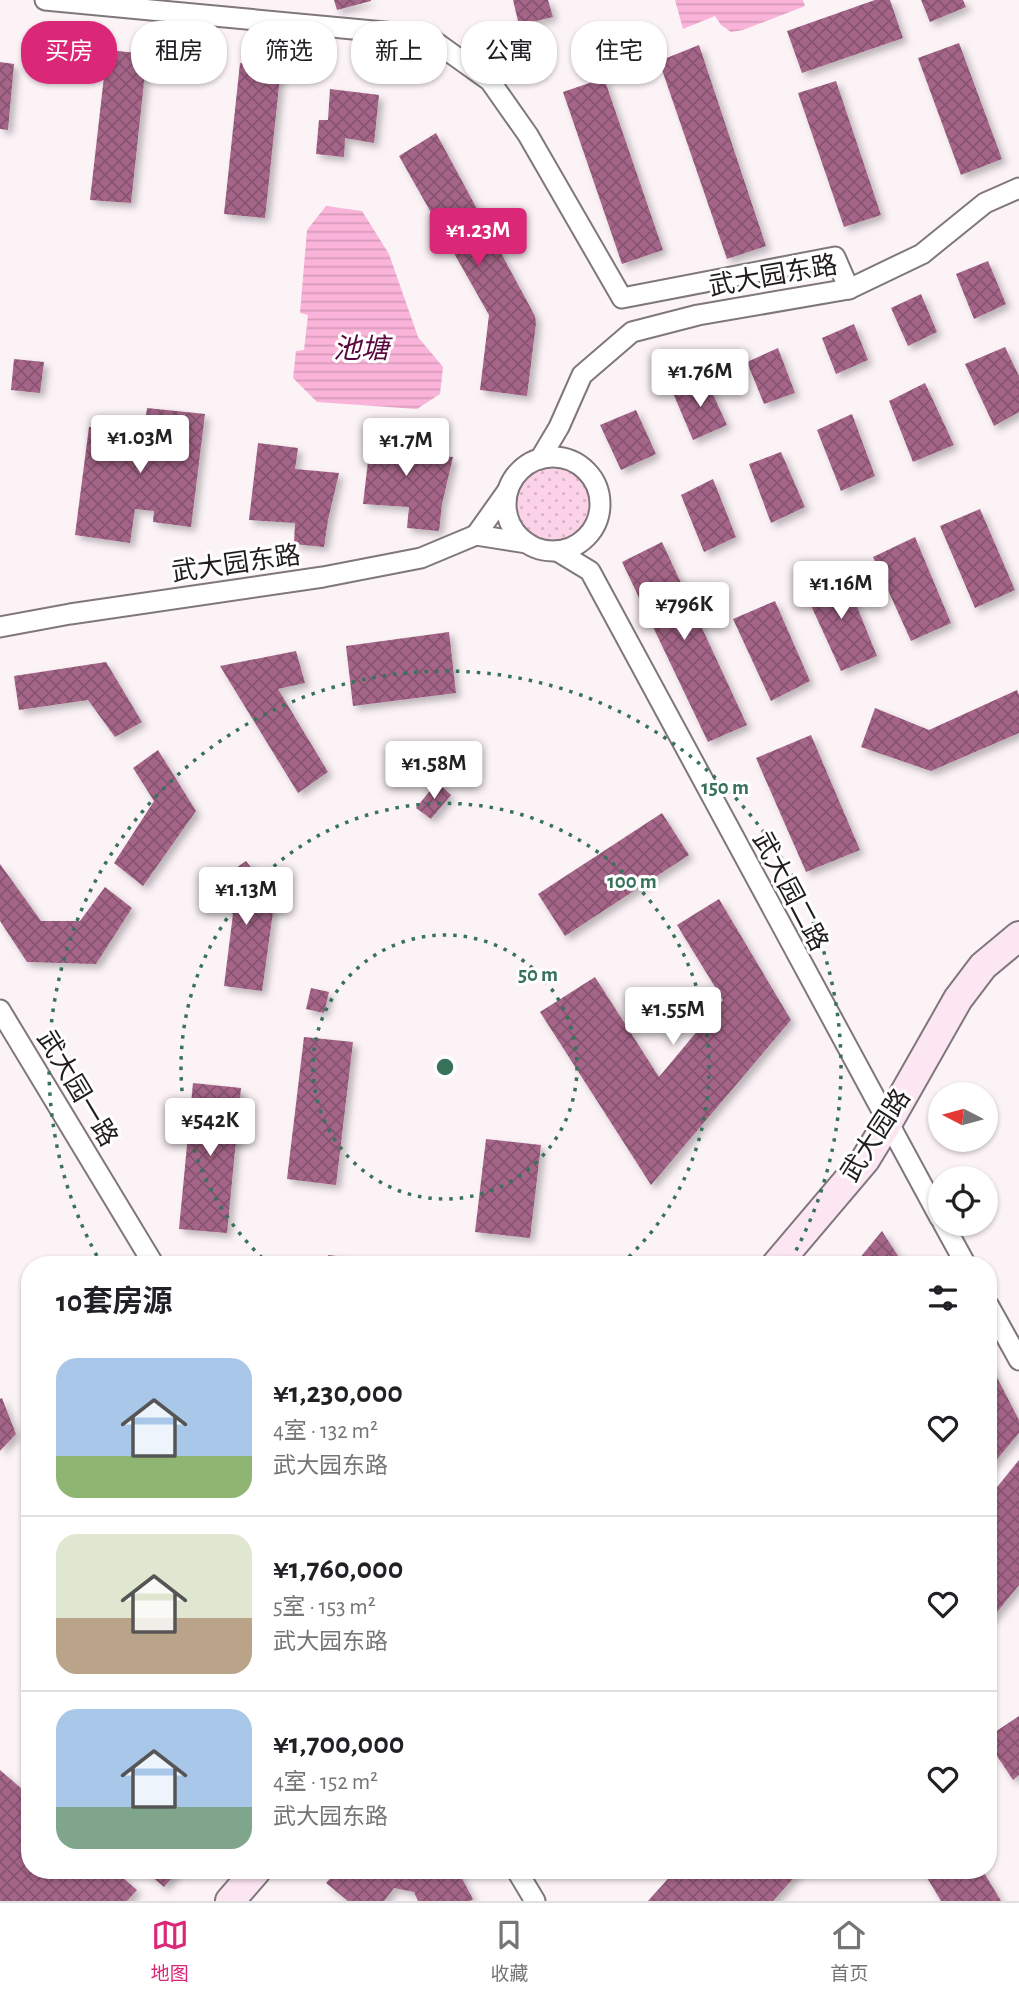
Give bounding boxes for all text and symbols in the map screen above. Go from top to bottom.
chip: 买房 [21,21,117,84]
chip: 租房 [131,21,227,84]
chip: 筛选 [241,21,337,84]
chip: 新上 [351,21,447,84]
chip: 公寓 [461,21,557,84]
chip: 住宅 [571,21,667,84]
pin: ¥1.23M [421,208,535,268]
text: ¥1.23M [446,219,510,242]
street label: 武大园东路 [707,251,839,300]
water label: 池塘 [333,334,393,364]
pin: ¥1.76M [643,350,757,409]
text: ¥1.76M [667,360,733,383]
pin: ¥1.03M [83,416,197,475]
pin: ¥1.7M [357,419,455,478]
text: ¥1.03M [107,426,173,449]
text: ¥1.7M [379,429,433,452]
street label: 武大园东路 [170,541,302,586]
pin: ¥1.16M [784,562,898,621]
text: ¥1.16M [809,572,873,595]
pin: ¥796K [635,582,733,642]
text: ¥796K [655,593,713,616]
pin: ¥1.58M [377,742,491,801]
text: ¥1.58M [401,752,467,775]
text: 150 m [701,777,749,798]
street label: 武大园二路 [748,827,833,955]
pin: ¥1.13M [189,867,303,927]
text: 100 m [607,871,657,892]
text: ¥1.13M [215,878,277,901]
text: 50 m [518,964,558,985]
pin: ¥1.55M [616,988,730,1047]
text: ¥1.55M [641,998,705,1021]
street label: 武大园一路 [33,1026,123,1151]
centre of rings [433,1055,457,1079]
north arrow [928,1082,998,1152]
map controls [928,1082,998,1236]
street label: 武大园路 [836,1084,915,1186]
pin: ¥542K [161,1098,259,1158]
text: ¥542K [181,1109,239,1132]
button: locate [928,1166,998,1236]
icon: filters [924,1279,962,1317]
text: 10套房源 [56,1287,172,1317]
text: ¥1,230,000 [273,1378,403,1408]
icon: home [112,1386,196,1470]
icon: heart [924,1409,962,1447]
text: 4室 · 132 m² [273,1420,378,1443]
text: 武大园东路 [273,1455,388,1478]
text: ¥1,760,000 [273,1554,403,1584]
icon: home [112,1562,196,1646]
icon: heart [924,1585,962,1623]
text: 5室 · 153 m² [273,1596,376,1619]
text: 武大园东路 [273,1631,388,1654]
text: ¥1,700,000 [273,1729,404,1759]
icon: home [112,1737,196,1821]
icon: heart [924,1760,962,1798]
text: 4室 · 152 m² [273,1771,378,1794]
text: 武大园东路 [273,1806,388,1829]
tab: 地图 [151,1916,189,1986]
tab: 收藏 [490,1916,528,1986]
tab: 首页 [830,1916,868,1986]

